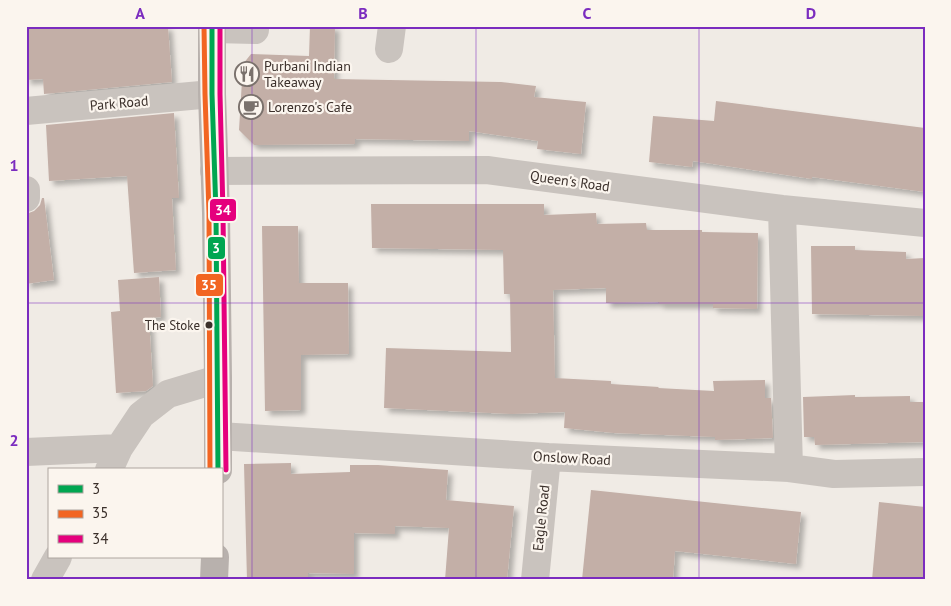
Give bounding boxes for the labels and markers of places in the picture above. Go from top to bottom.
place label: Purbani Indian Takeaway [264,57,351,91]
restaurant icon: Purbani Indian Takeaway [234,61,260,87]
cafe icon: Lorenzo's Cafe [238,94,264,120]
place label: Lorenzo's Cafe [268,98,352,116]
place label: The Stoke [145,317,200,334]
marker: The Stoke [204,320,214,330]

